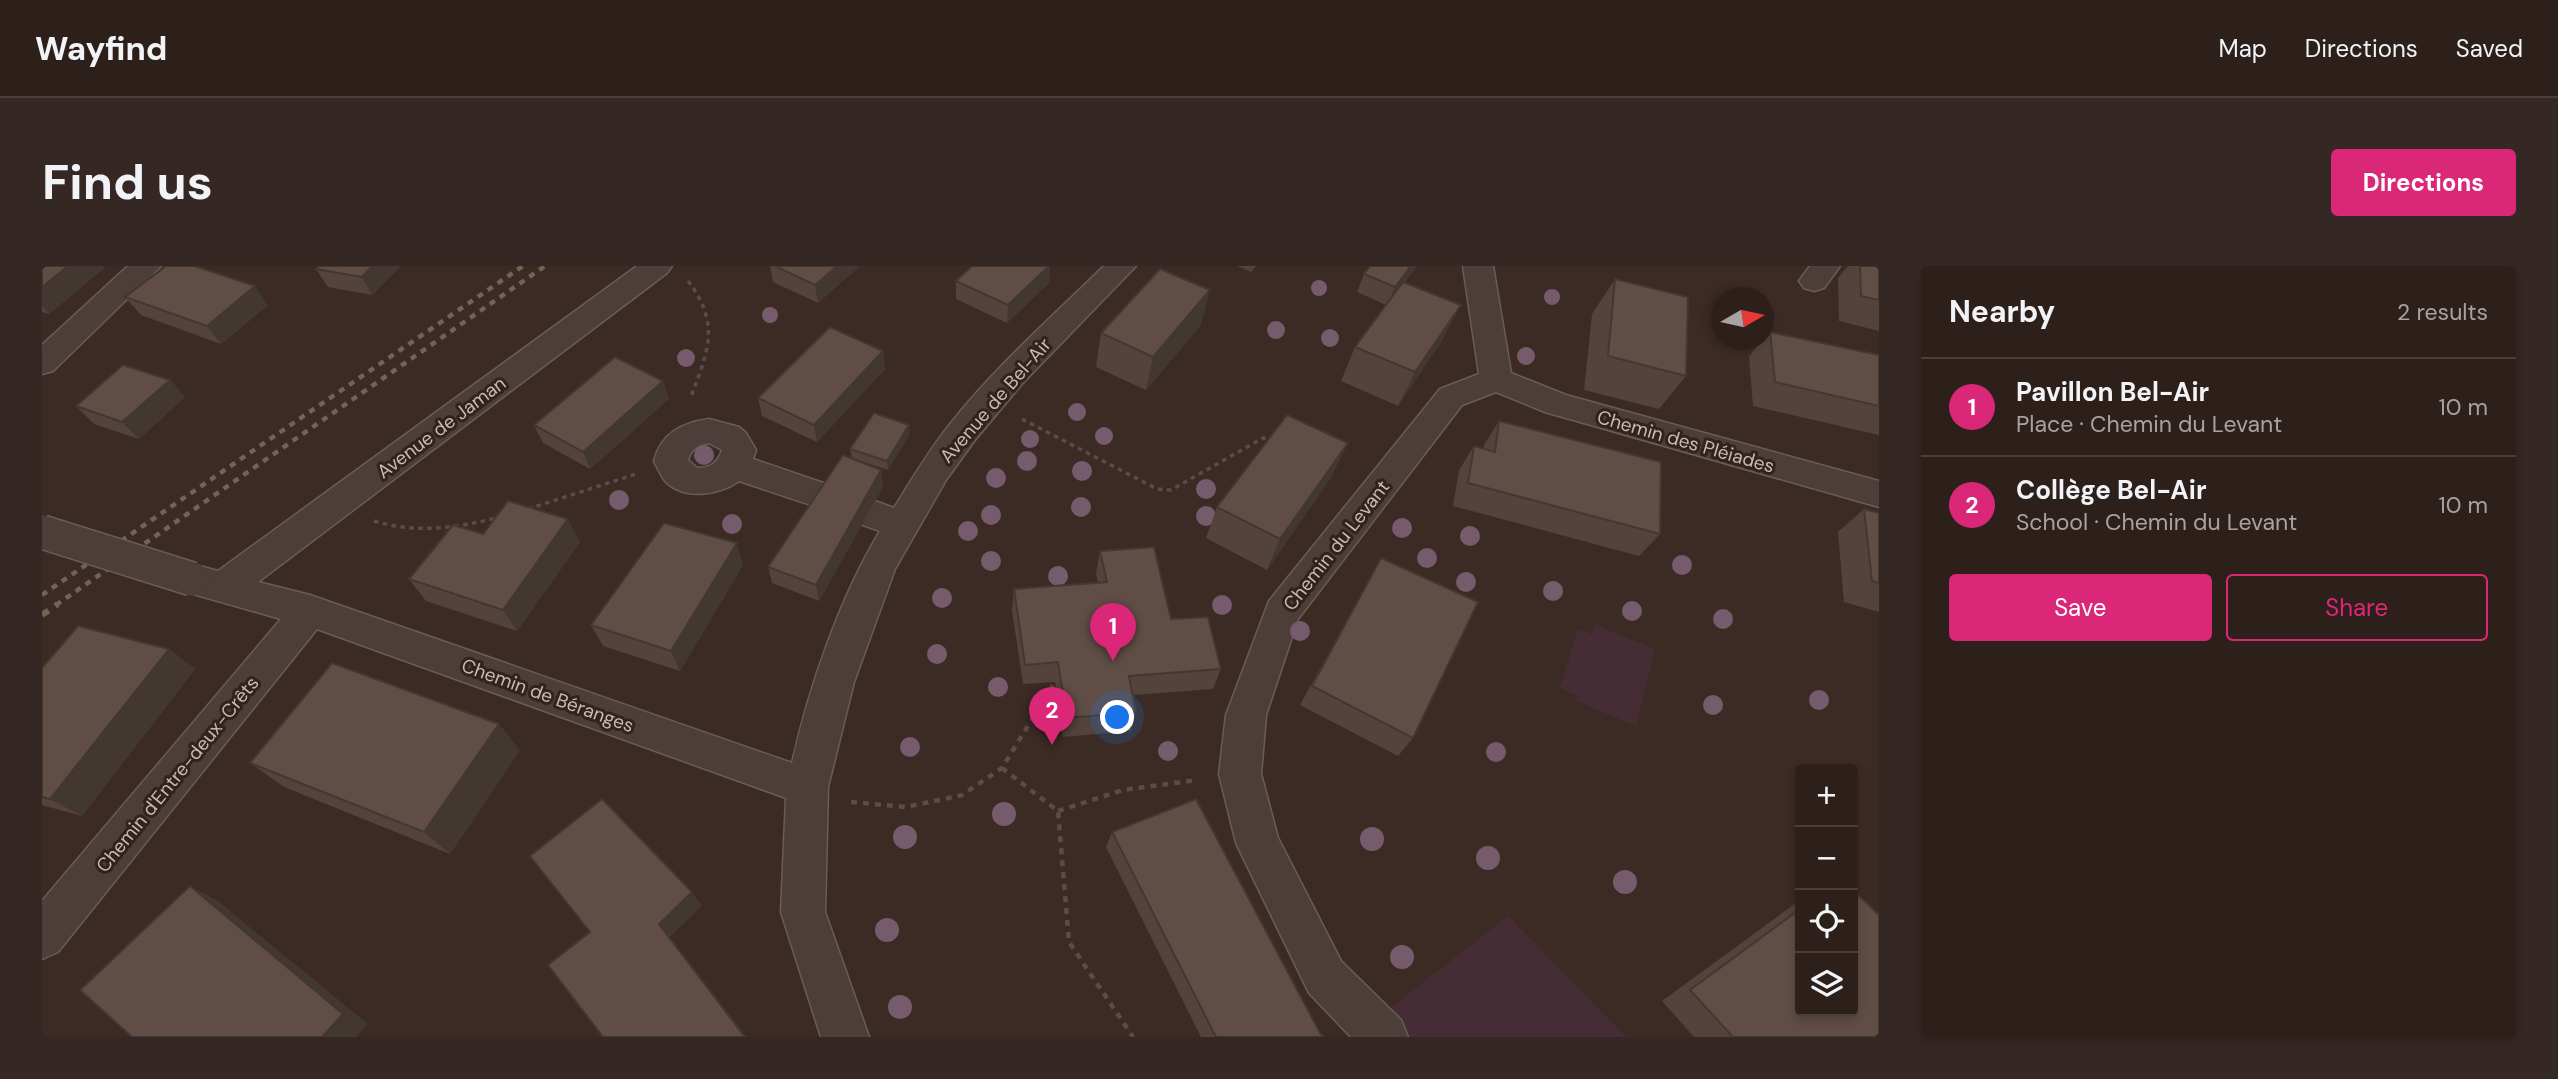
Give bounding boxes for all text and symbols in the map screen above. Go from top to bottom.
text: Wayfind [35,27,167,70]
text: Map [2219,33,2267,64]
text: Directions [2305,33,2418,64]
text: Saved [2456,33,2523,64]
button: Directions [2331,149,2516,216]
text: Find us [42,150,213,214]
north arrow [1711,287,1774,350]
text: Nearby [1949,292,2055,331]
text: 2 results [2397,297,2488,327]
street label: Avenue de Bel-Air [934,333,1057,468]
street label: Avenue de Jaman [372,371,511,484]
text: Pavillon Bel-Air [2016,375,2209,409]
text: 1 [1968,392,1976,422]
text: 10 m [2438,392,2488,422]
street label: Chemin des Pléiades [1594,404,1777,479]
text: Place · Chemin du Levant [2016,409,2282,439]
text: Collège Bel-Air [2016,473,2207,507]
street label: Chemin du Levant [1278,475,1395,616]
text: 2 [1965,490,1979,520]
text: 10 m [2438,490,2488,520]
text: School · Chemin du Levant [2016,507,2297,537]
button: Save [1949,574,2212,641]
button: Share [2226,574,2488,641]
pin: 1 [1090,603,1136,661]
street label: Chemin de Béranges [458,653,637,738]
street label: Chemin d'Entre-deux-Crêts [90,671,264,878]
pin: 2 [1029,687,1075,745]
your location [1100,700,1134,734]
map controls [1795,764,1858,1016]
button: + [1795,764,1858,827]
button: − [1795,827,1858,890]
button: locate [1795,890,1858,953]
button: layers [1795,953,1858,1016]

